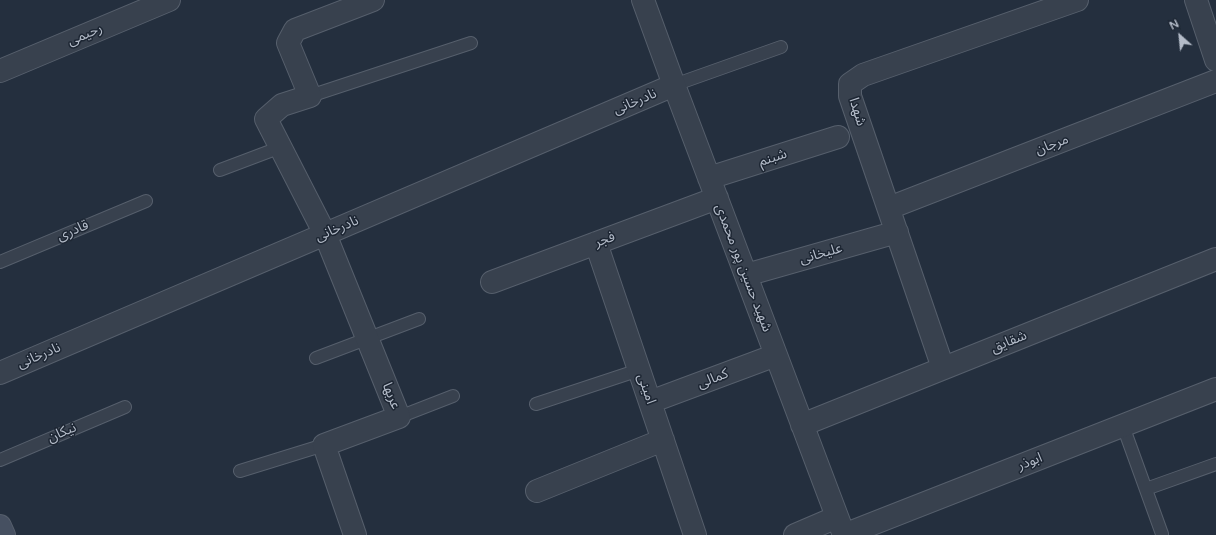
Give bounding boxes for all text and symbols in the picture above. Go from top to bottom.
north arrow [1160,16,1200,56]
text: N [1167,17,1181,33]
street label: رحیمی [65,20,105,50]
street label: نادرخانی [611,85,659,119]
street label: شهدا [845,96,869,128]
street label: مرجان [1033,131,1071,159]
street label: شبنم [757,146,789,170]
street label: شهید حسین پور محمدی [711,202,775,334]
street label: نادرخانی [313,212,361,246]
street label: قادری [55,217,91,245]
street label: فجر [592,229,618,251]
street label: علیخانی [798,240,844,268]
street label: شقایق [988,327,1030,357]
street label: نادرخانی [15,339,63,373]
street label: کمالی [695,365,731,393]
street label: امینی [633,372,659,406]
street label: عربها [378,380,404,412]
street label: نیکان [45,419,79,447]
street label: ابوذر [1015,450,1045,474]

